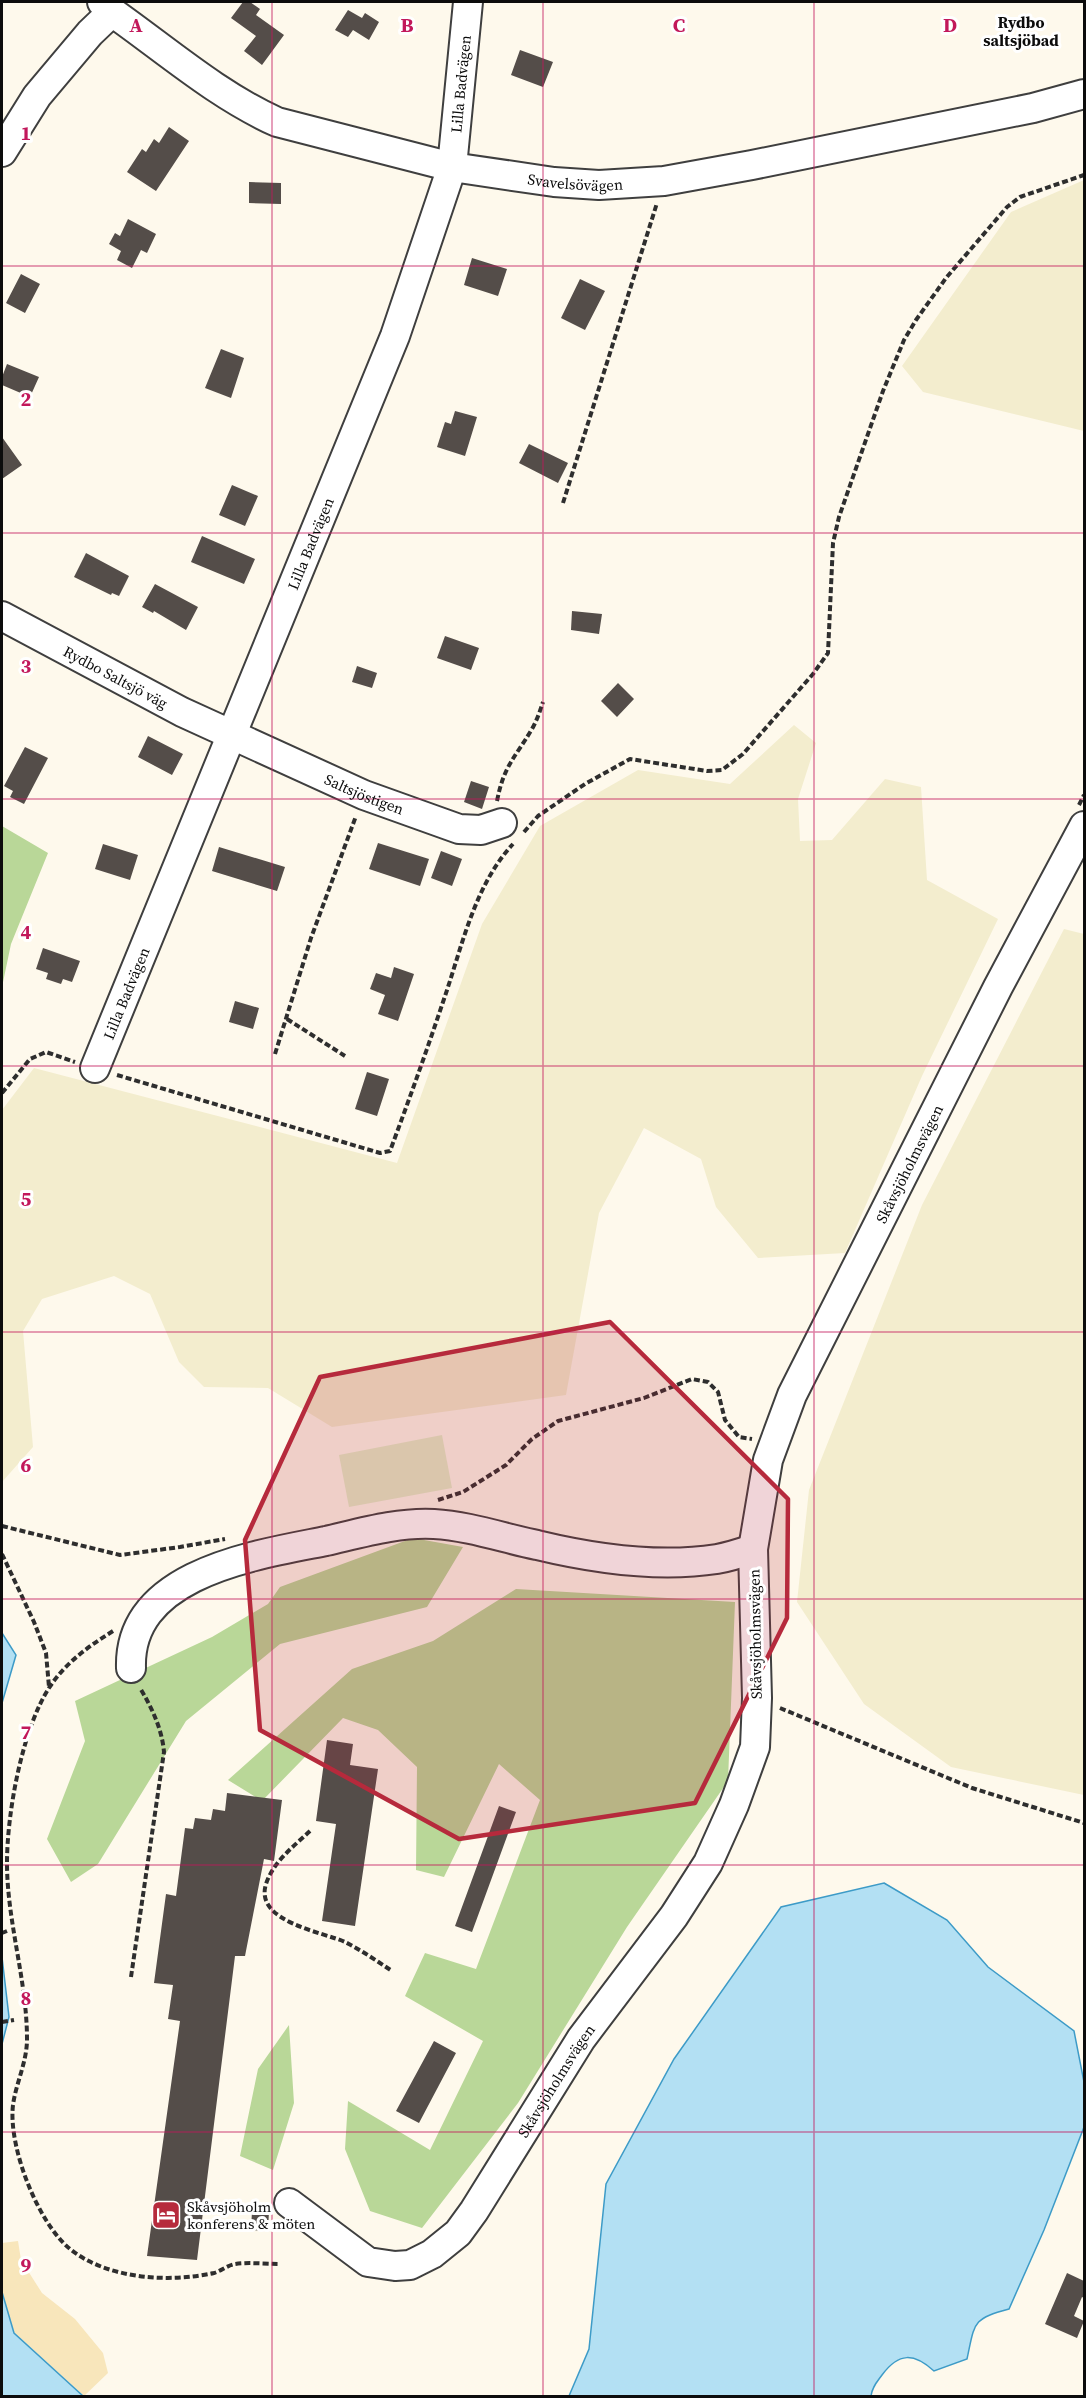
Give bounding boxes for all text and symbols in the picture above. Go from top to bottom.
text: A [129,11,143,39]
text: B [400,11,414,39]
text: C [673,11,685,39]
text: D [943,11,957,39]
district label: Rydbo saltsjöbad [983,11,1059,51]
street label: Lilla Badvägen [445,34,475,134]
text: 1 [21,119,31,147]
street label: Svavelsövägen [526,168,624,196]
text: 2 [21,385,32,413]
street label: Lilla Badvägen [282,494,338,593]
street label: Rydbo Saltsjö väg [60,640,172,713]
text: 3 [21,652,32,680]
street label: Saltsjöstigen [321,768,407,819]
text: 4 [21,918,32,946]
street label: Lilla Badvägen [97,944,154,1042]
street label: Skåvsjöholmsvägen [870,1101,948,1226]
text: 5 [21,1185,32,1213]
text: 6 [21,1451,32,1479]
street label: Skåvsjöholmsvägen [743,1569,767,1699]
text: 7 [21,1718,32,1746]
text: 8 [21,1984,31,2012]
street label: Skåvsjöholmsvägen [512,2020,599,2141]
place label: Skåvsjöholm konferens & möten [187,2196,315,2234]
hotel icon: Skåvsjöholm konferens & möten [150,2199,182,2231]
text: 9 [21,2251,32,2279]

